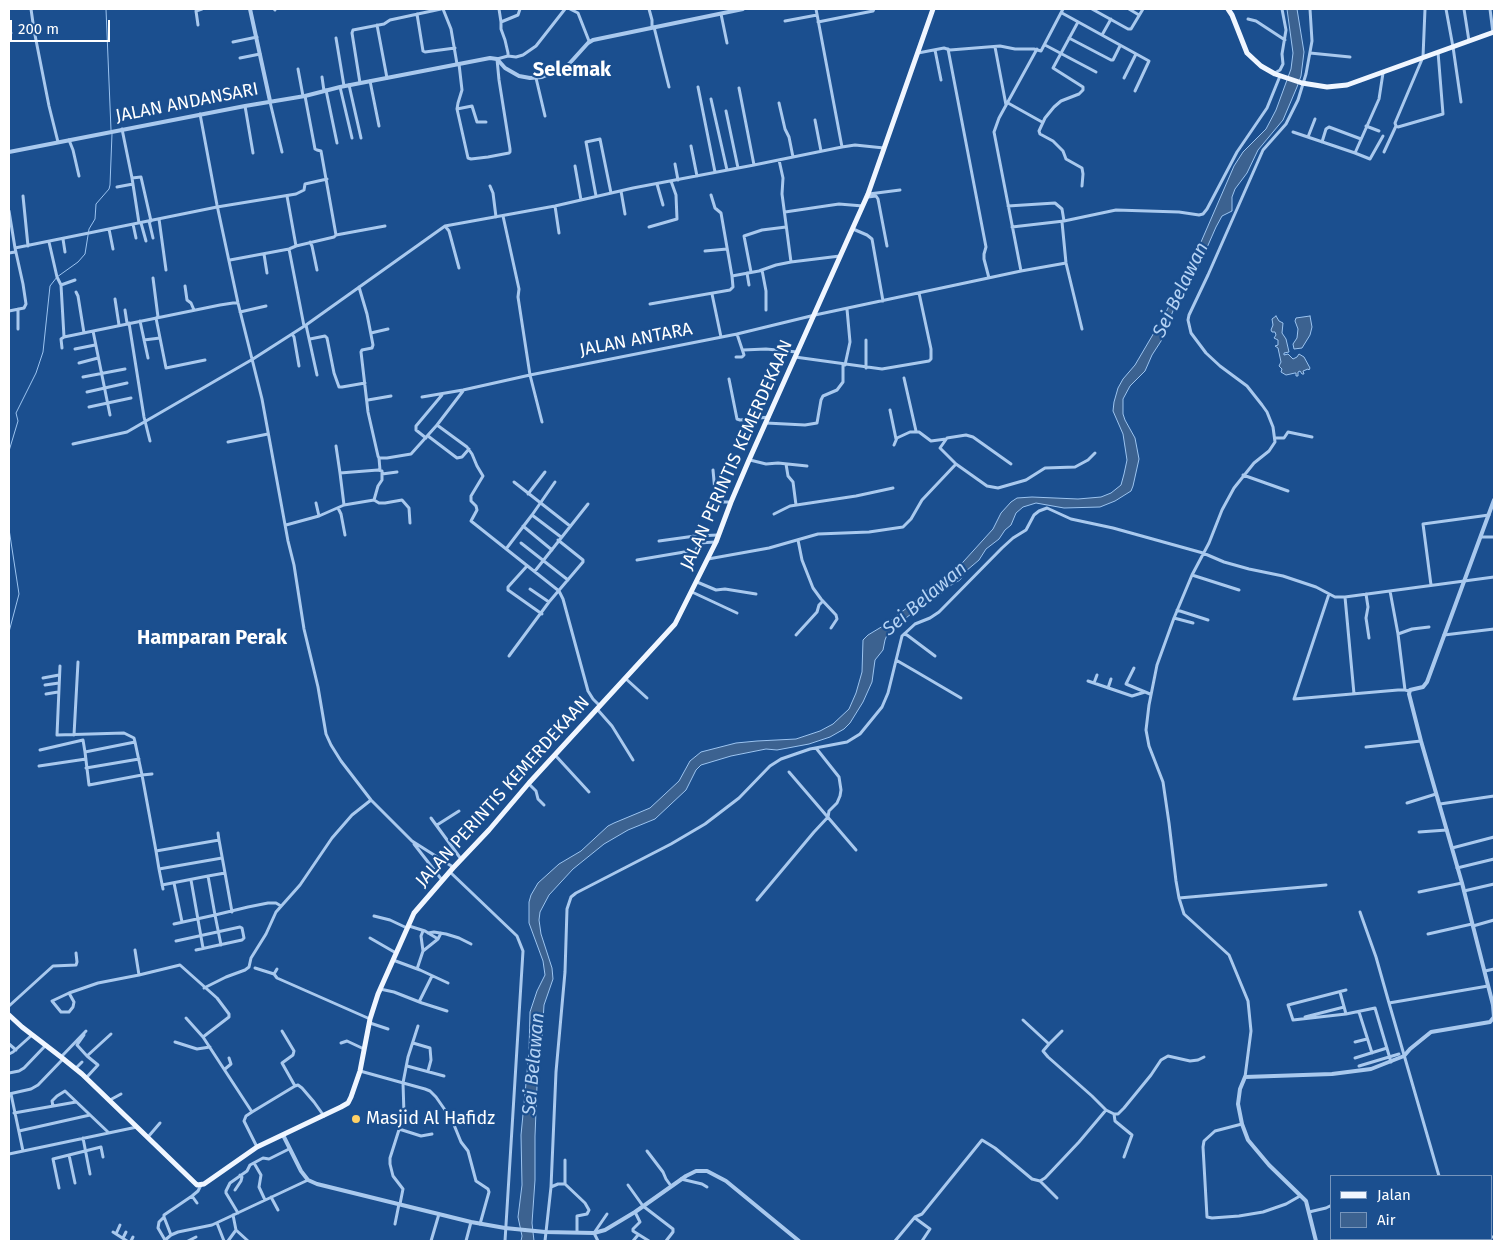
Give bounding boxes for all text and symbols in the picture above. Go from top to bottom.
scale bar [12,10,112,42]
text: 200 m [18,20,59,38]
district label: Selemak [533,58,611,82]
street label: JALAN ANDANSARI [114,79,260,127]
water label: Sei Belawan [1148,239,1214,341]
street label: JALAN ANTARA [578,318,694,362]
street label: JALAN PERINTIS KEMERDEKAAN [676,337,798,573]
water label: Sei Belawan [878,557,972,641]
district label: Hamparan Perak [137,626,287,650]
street label: JALAN PERINTIS KEMERDEKAAN [412,692,594,892]
water label: Sei Belawan [518,1012,550,1116]
place label: Masjid Al Hafidz [366,1108,495,1130]
marker: Masjid Al Hafidz [350,1113,362,1125]
legend [1330,1175,1493,1240]
text: Jalan [1377,1186,1411,1204]
text: Air [1377,1211,1396,1229]

